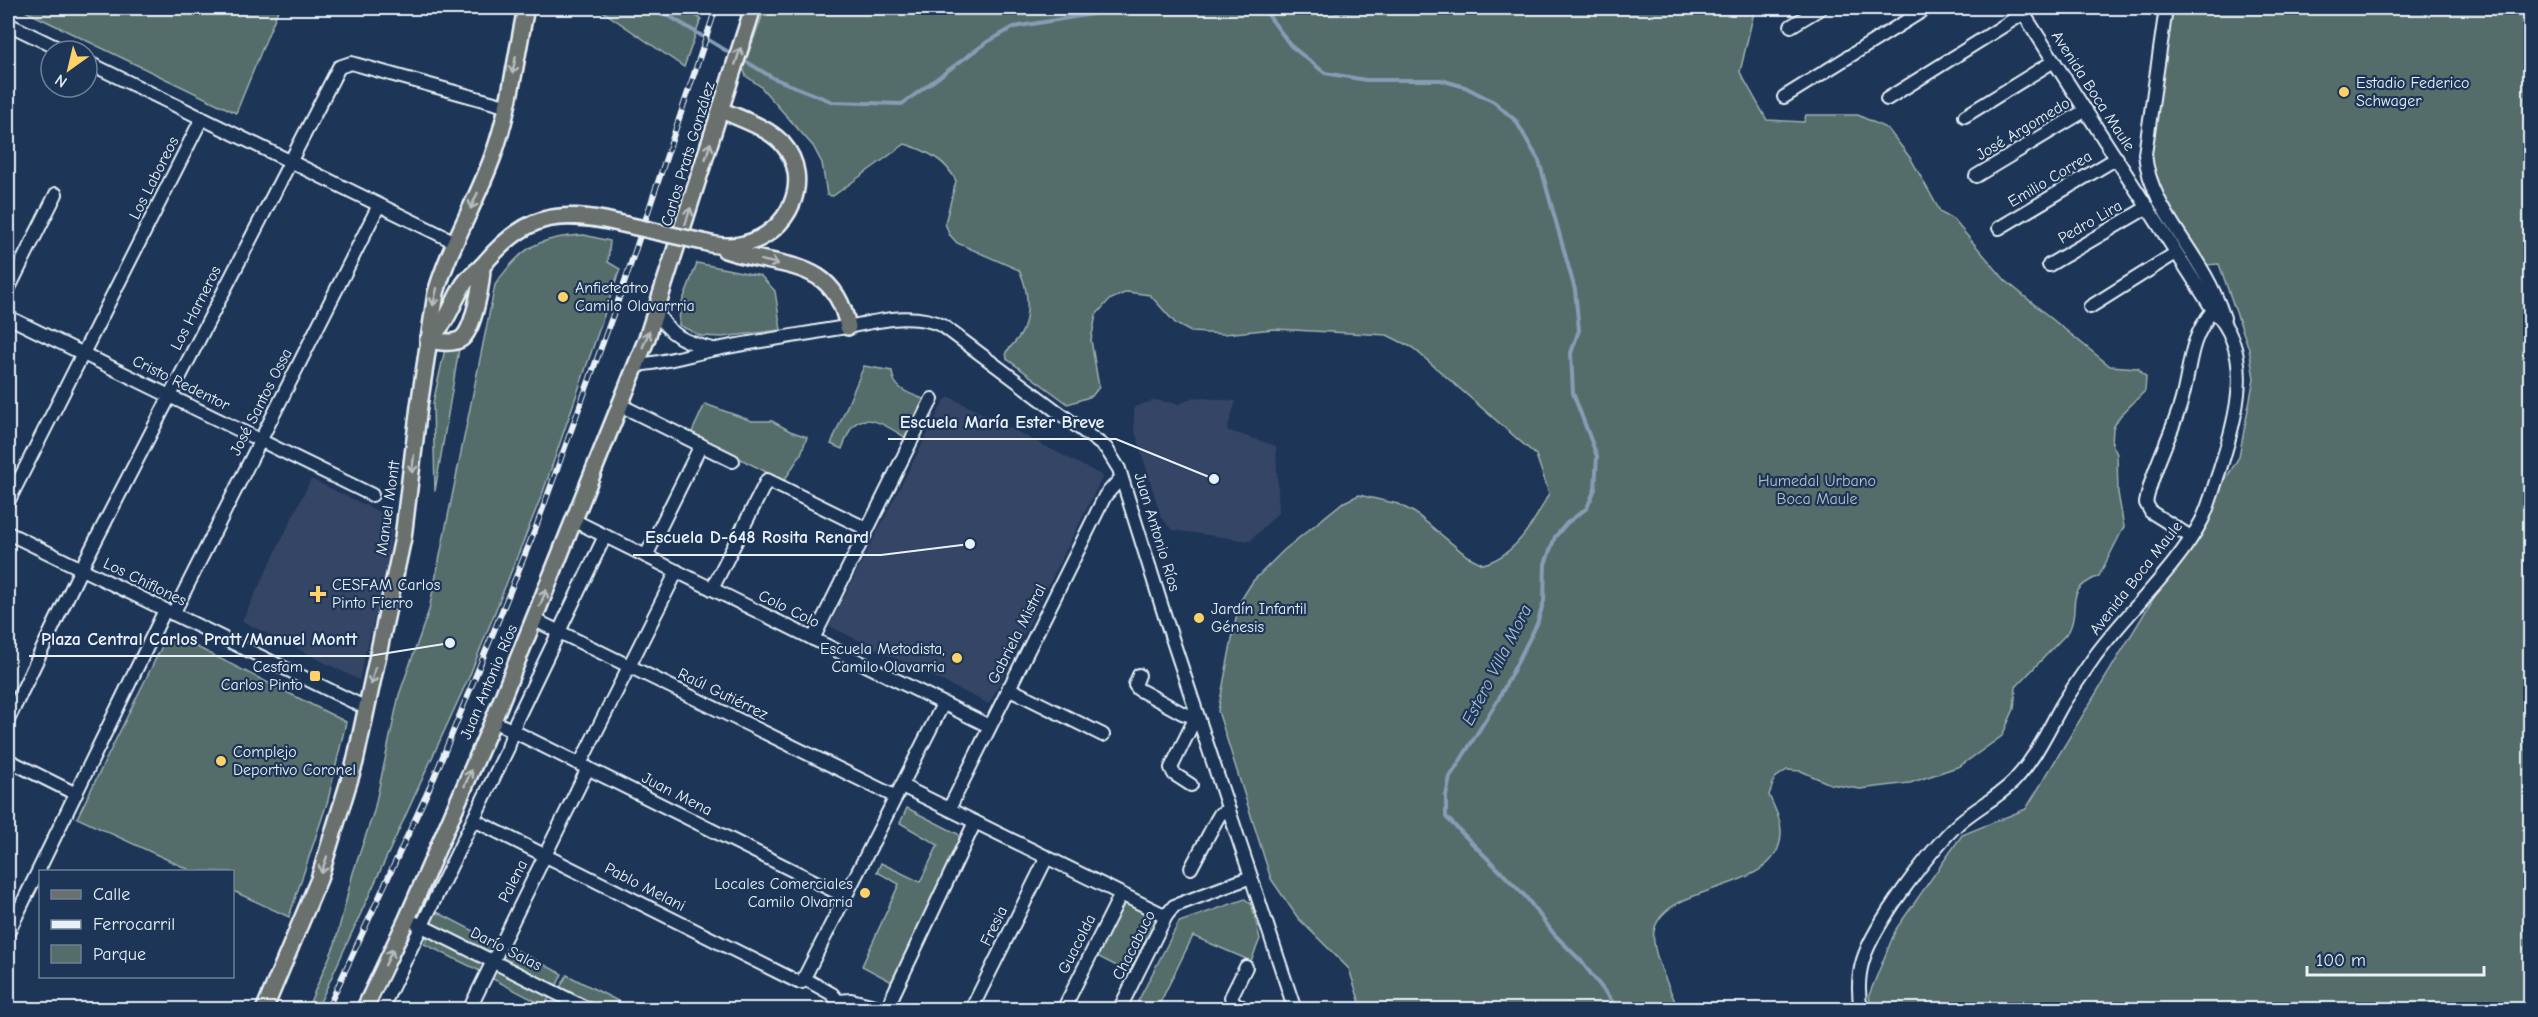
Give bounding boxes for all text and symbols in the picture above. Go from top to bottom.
street label: Avenida Boca Maule [2048,28,2138,154]
north arrow [39,39,99,99]
one-way arrow [733,47,744,66]
one-way arrow [508,55,519,74]
text: N [52,70,71,91]
place label: Estadio Federico Schwager [2356,74,2470,110]
street label: Carlos Prats González [657,80,719,228]
marker: Estadio Federico Schwager [2337,85,2351,99]
street label: José Argomedo [1973,94,2073,164]
street label: Los Laboreos [126,133,183,222]
one-way arrow [703,142,714,161]
street label: Emilio Correa [2005,147,2095,211]
one-way arrow [468,191,480,209]
street label: Pedro Lira [2055,197,2125,247]
one-way arrow [683,207,694,226]
one-way arrow [760,257,779,268]
street label: Los Harneros [167,263,225,353]
place label: Anfieteatro Camilo Olavarrria [575,279,695,315]
one-way arrow [429,286,440,306]
marker: Anfieteatro Camilo Olavarrria [556,290,570,304]
one-way arrow [642,330,653,349]
street label: José Santos Ossa [226,345,296,459]
street label: Cristo Redentor [129,352,233,415]
callout: Escuela María Ester Breve [888,403,1116,439]
text: Escuela María Ester Breve [900,412,1104,433]
one-way arrow [407,454,418,474]
street label: Manuel Montt [372,459,404,557]
street label: Juan Antonio Ríos [1130,470,1184,594]
park label: Humedal Urbano Boca Maule [1758,472,1876,508]
street label: Avenida Boca Maule [2086,518,2186,638]
callout: Escuela D-648 Rosita Renard [633,519,881,555]
text: Escuela D-648 Rosita Renard [645,527,869,548]
street label: Los Chiflones [101,554,190,610]
place label: CESFAM Carlos Pinto Fierro [332,576,441,612]
street label: Gabriela Mistral [984,581,1050,687]
marker: CESFAM Carlos Pinto Fierro [309,585,327,603]
street label: Colo Colo [755,586,823,632]
one-way arrow [538,590,549,608]
place label: Jardín Infantil Génesis [1211,600,1307,636]
water label: Estero Villa Mora [1458,601,1536,729]
marker: Jardín Infantil Génesis [1192,611,1206,625]
callout: Plaza Central Carlos Pratt/Manuel Montt [29,620,369,656]
street label: Juan Antonio Ríos [457,621,521,742]
text: Plaza Central Carlos Pratt/Manuel Montt [41,629,358,650]
place label: Escuela Metodista, Camilo Olavarria [820,640,945,676]
marker: Escuela Metodista, Camilo Olavarria [950,651,964,665]
place label: Cesfam Carlos Pinto [221,658,303,694]
street label: Raúl Gutiérrez [675,664,771,724]
one-way arrow [367,666,378,685]
marker: Cesfam Carlos Pinto [308,669,322,683]
place label: Complejo Deportivo Coronel [233,743,356,779]
marker: Complejo Deportivo Coronel [214,754,228,768]
street label: Juan Mena [639,769,715,819]
one-way arrow [463,770,474,788]
one-way arrow [317,855,328,874]
street label: Palena [495,857,531,905]
street label: Pablo Melani [602,859,688,915]
legend [39,870,234,978]
place label: Locales Comerciales Camilo Olvarria [714,875,853,911]
text: Calle [93,884,130,905]
marker: Locales Comerciales Camilo Olvarria [858,886,872,900]
street label: Fresia [977,903,1011,949]
street label: Chacabuco [1109,907,1159,983]
street label: Guacolda [1054,911,1100,977]
text: Ferrocarril [93,914,175,935]
street label: Darío Salas [467,923,545,975]
scale bar [2307,939,2484,977]
text: Parque [93,944,146,965]
one-way arrow [384,948,396,966]
text: 100 m [2316,950,2366,971]

